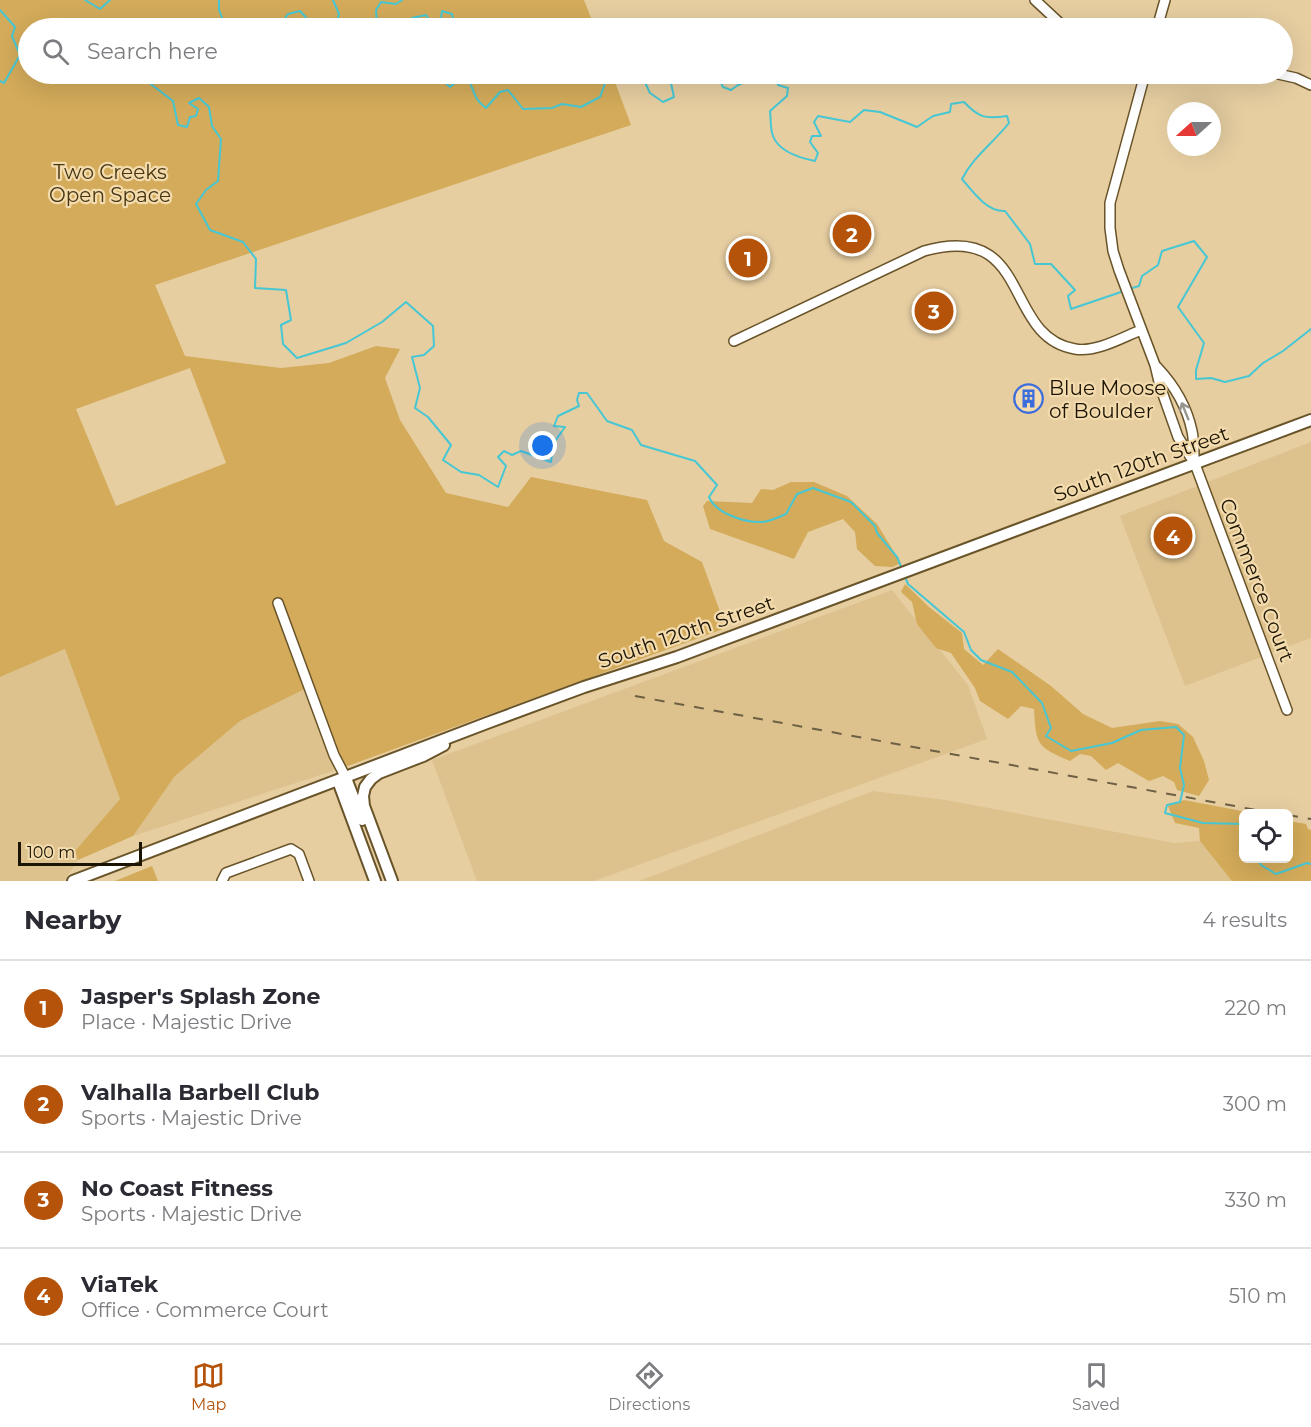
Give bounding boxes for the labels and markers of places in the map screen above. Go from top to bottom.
pin: 2 [832,212,872,256]
pin: 1 [728,236,768,280]
pin: 3 [914,288,954,334]
place label: Blue Moose of Boulder [1049,376,1166,423]
building icon: Blue Moose of Boulder [1012,383,1044,415]
pin: 4 [1154,514,1192,558]

